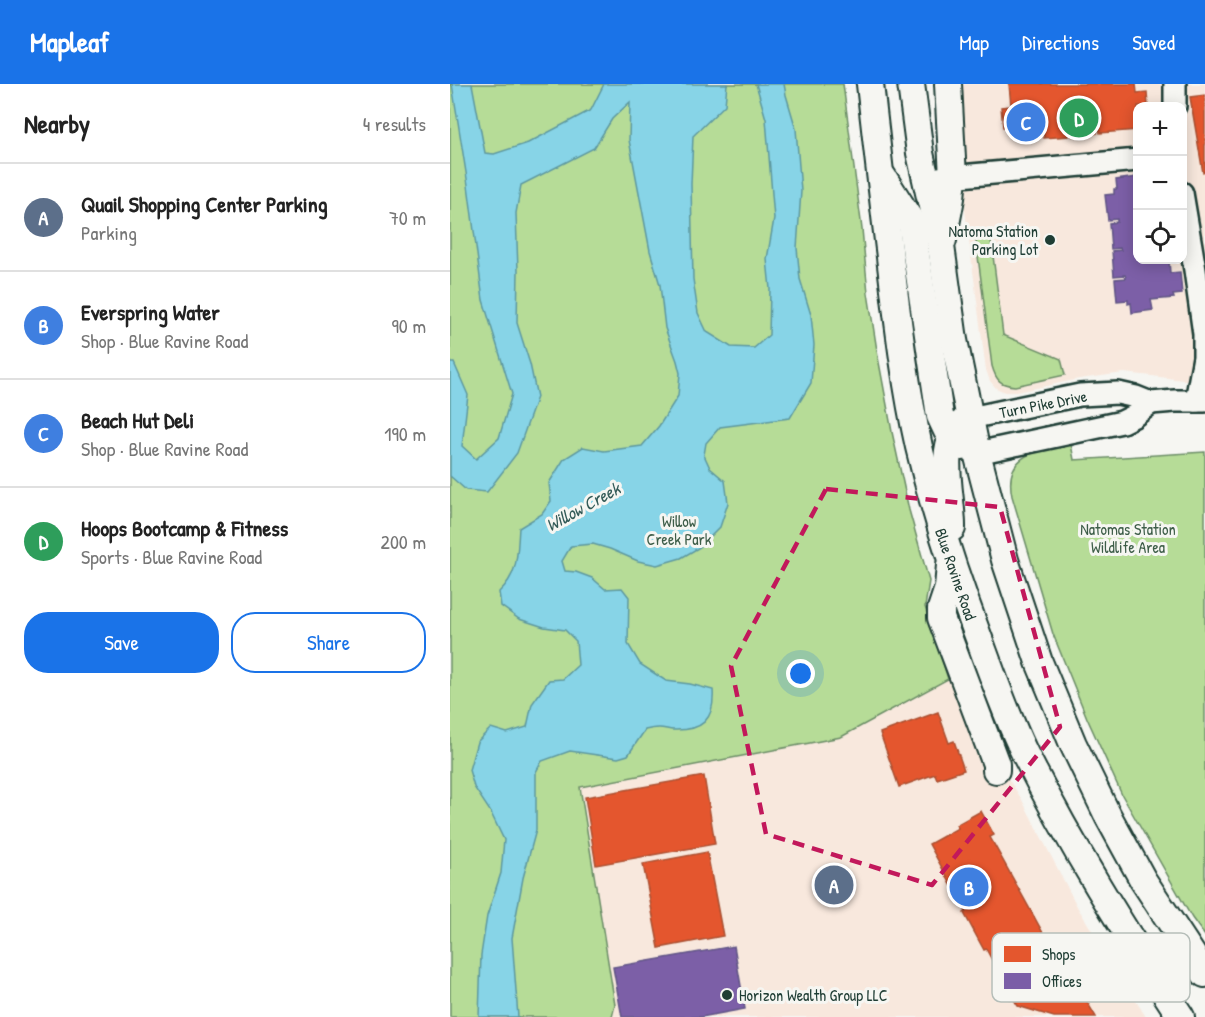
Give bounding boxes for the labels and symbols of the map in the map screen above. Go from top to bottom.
pin: D [1060,96,1098,141]
pin: C [1006,99,1046,144]
place label: Natoma Station Parking Lot [949,220,1038,260]
marker: Natoma Station Parking Lot [1043,233,1057,247]
street label: Turn Pike Drive [997,385,1089,423]
water label: Willow Creek [541,475,626,537]
park label: Willow Creek Park [647,510,712,550]
park label: Natomas Station Wildlife Area [1080,518,1176,558]
street label: Blue Ravine Road [930,525,982,623]
your location [786,659,815,688]
pin: A [814,862,854,908]
pin: B [950,864,988,910]
legend [992,933,1190,1002]
text: Shops [1042,943,1076,965]
text: Offices [1042,970,1082,992]
place label: Horizon Wealth Group LLC [739,984,888,1006]
marker: Horizon Wealth Group LLC [720,988,734,1002]

